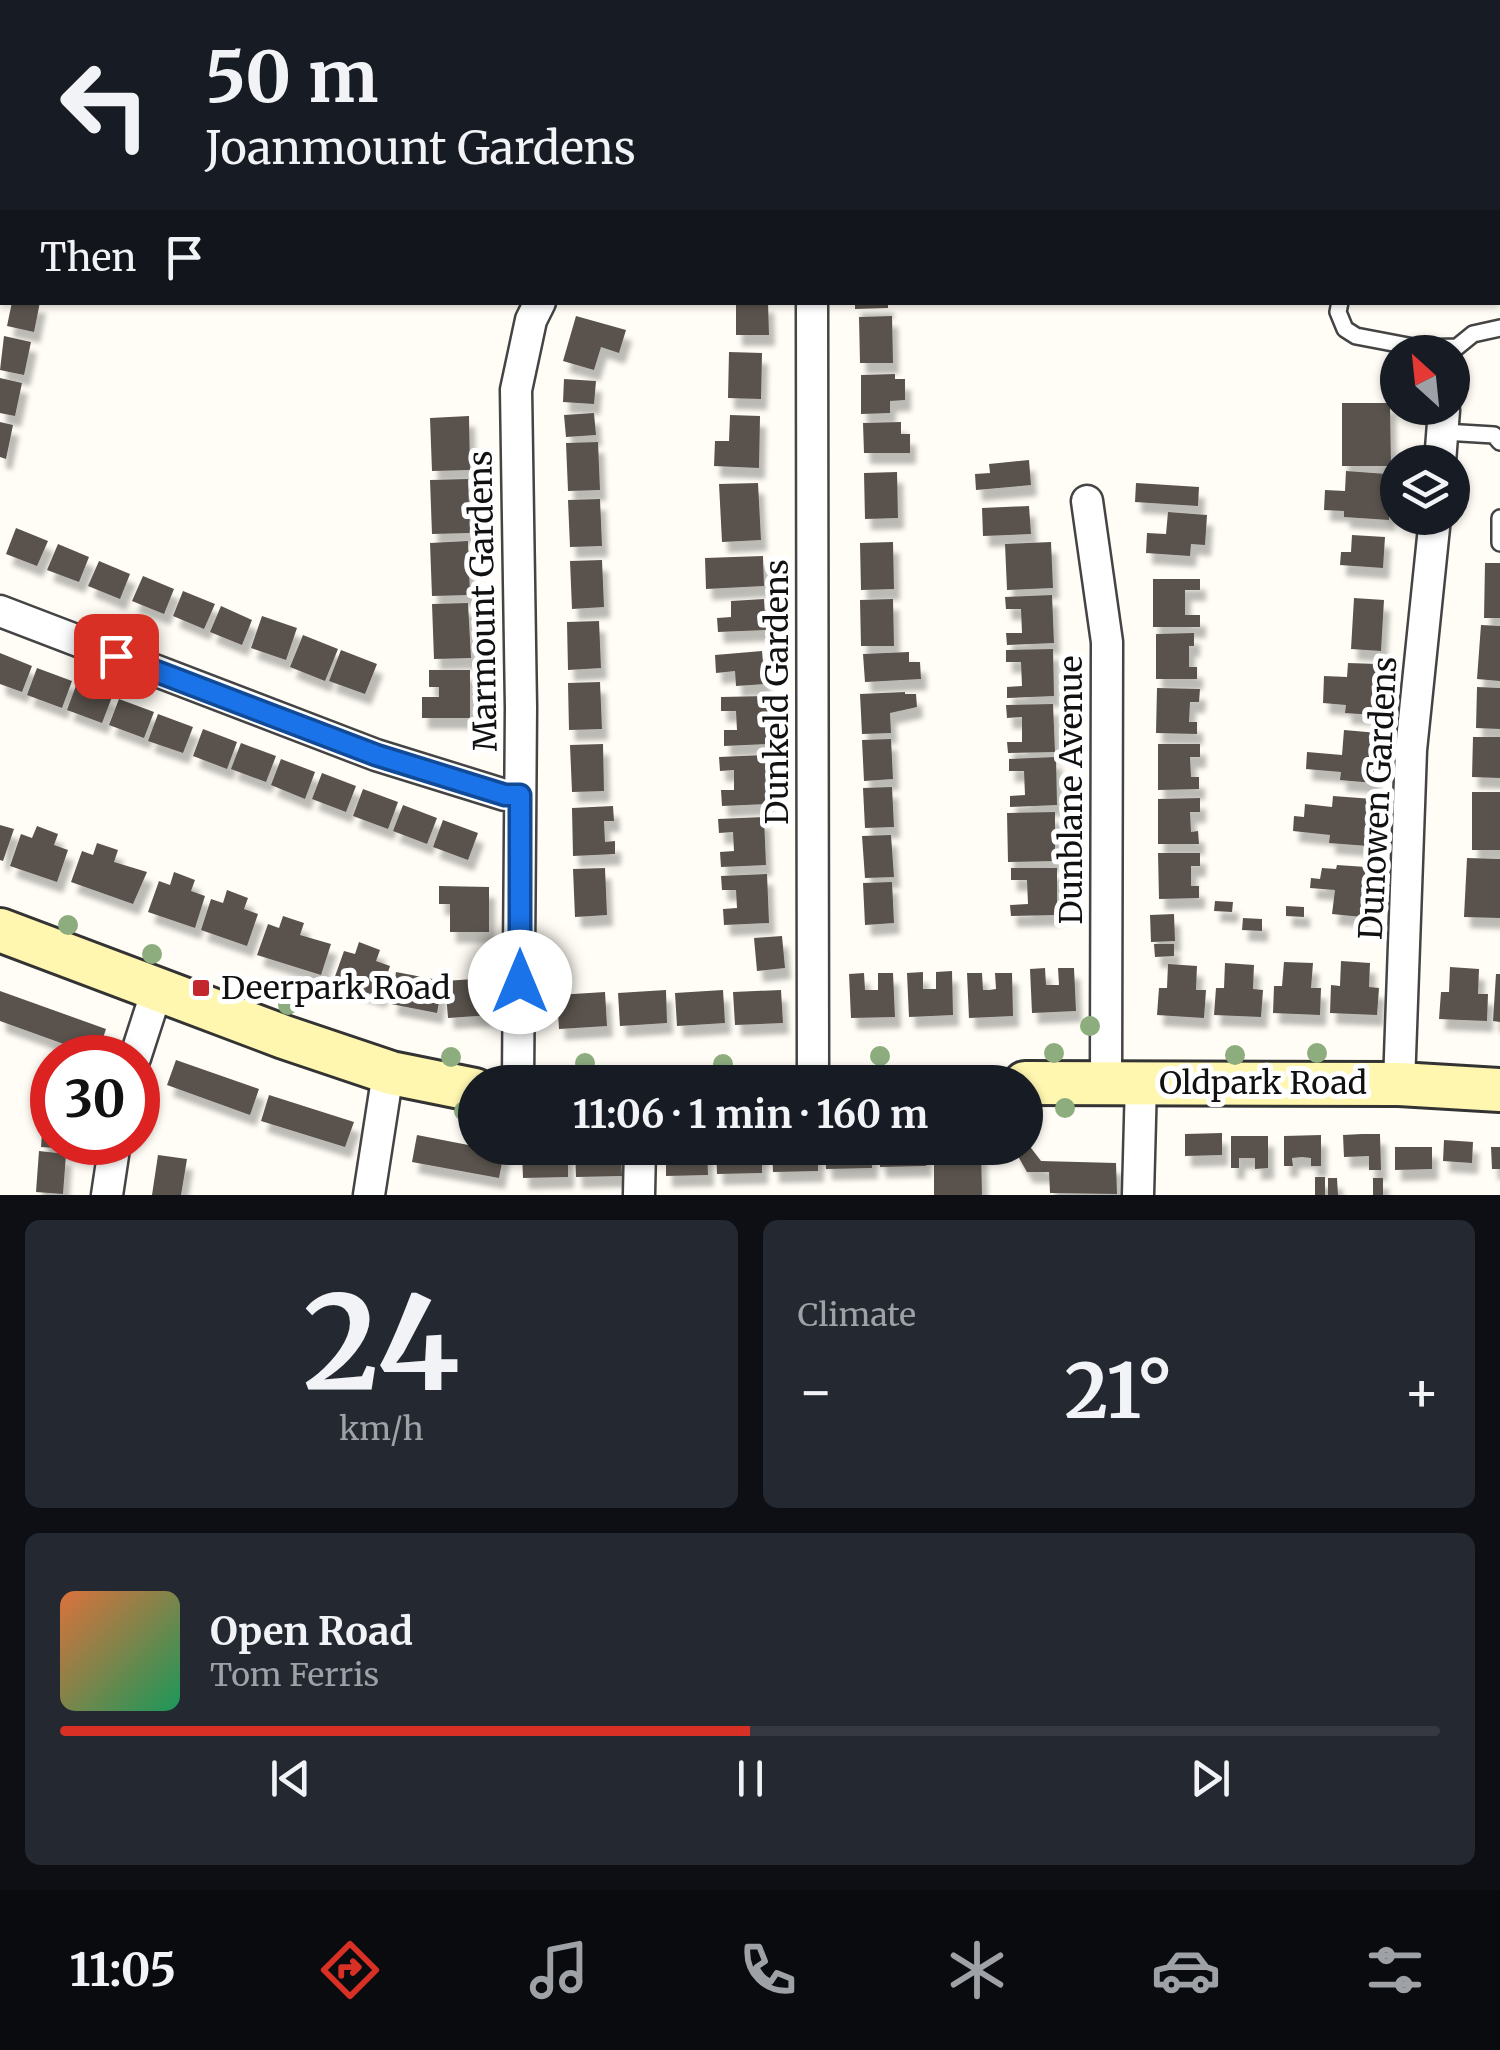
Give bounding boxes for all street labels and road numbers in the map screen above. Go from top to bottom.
street label: Marmount Gardens [460,450,506,752]
street label: Dunkeld Gardens [757,559,797,825]
street label: Dunowen Gardens [1351,655,1405,941]
street label: Dunblane Avenue [1051,656,1091,925]
street label: Oldpark Road [1159,1063,1367,1103]

